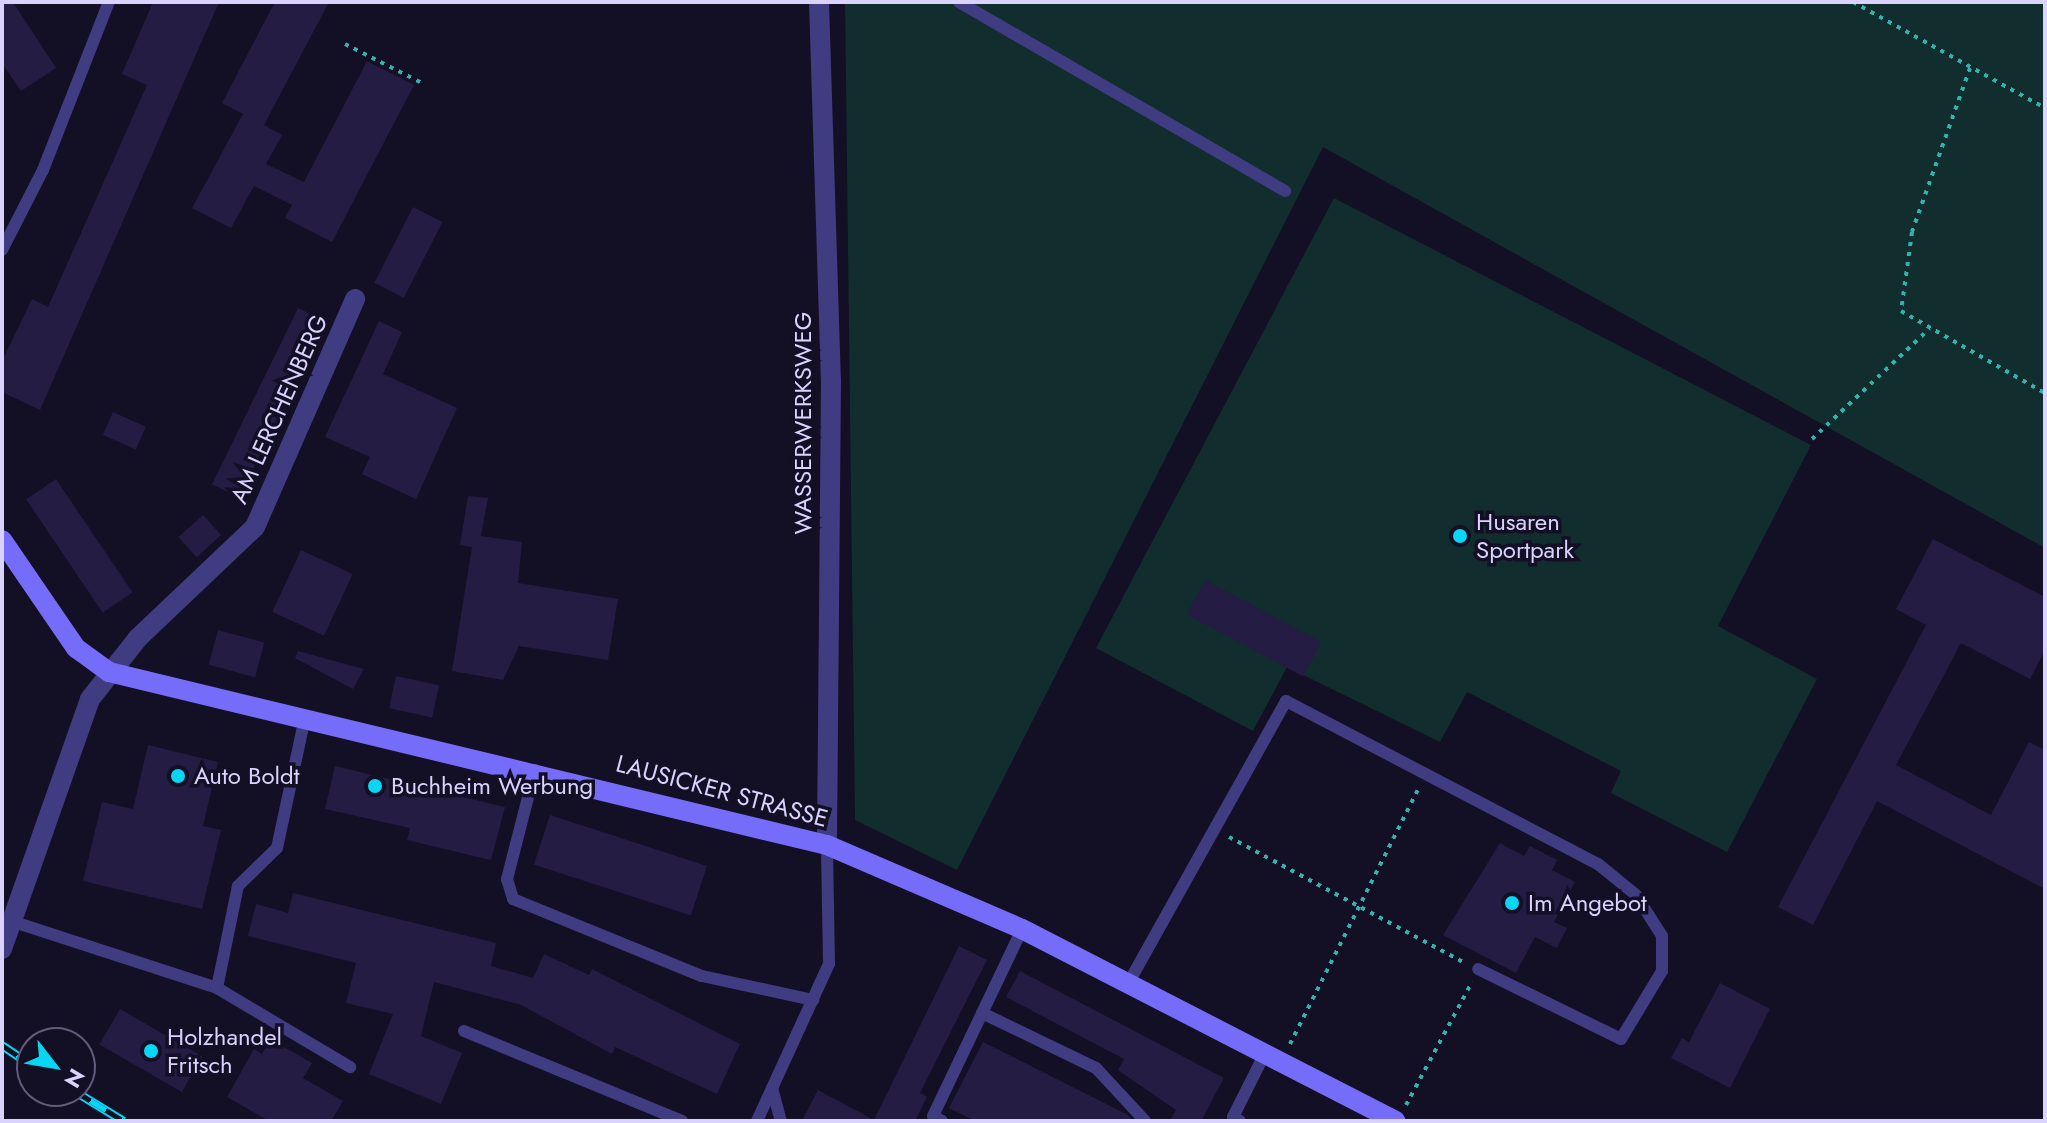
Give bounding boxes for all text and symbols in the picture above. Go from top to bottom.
street label: AM LERCHENBERG [224,310,334,508]
street label: WASSERWERKSWEG [789,312,817,534]
place label: Husaren Sportpark [1476,508,1574,564]
marker: Husaren Sportpark [1451,527,1469,545]
street label: LAUSICKER STRASSE [613,749,831,833]
place label: Auto Boldt [194,762,299,790]
marker: Auto Boldt [169,767,187,785]
place label: Buchheim Werbung [391,772,593,800]
marker: Buchheim Werbung [366,777,384,795]
place label: Im Angebot [1528,889,1647,917]
marker: Im Angebot [1503,894,1521,912]
place label: Holzhandel Fritsch [167,1023,282,1079]
north arrow [16,1027,96,1107]
marker: Holzhandel Fritsch [142,1042,160,1060]
text: N [57,1063,93,1094]

